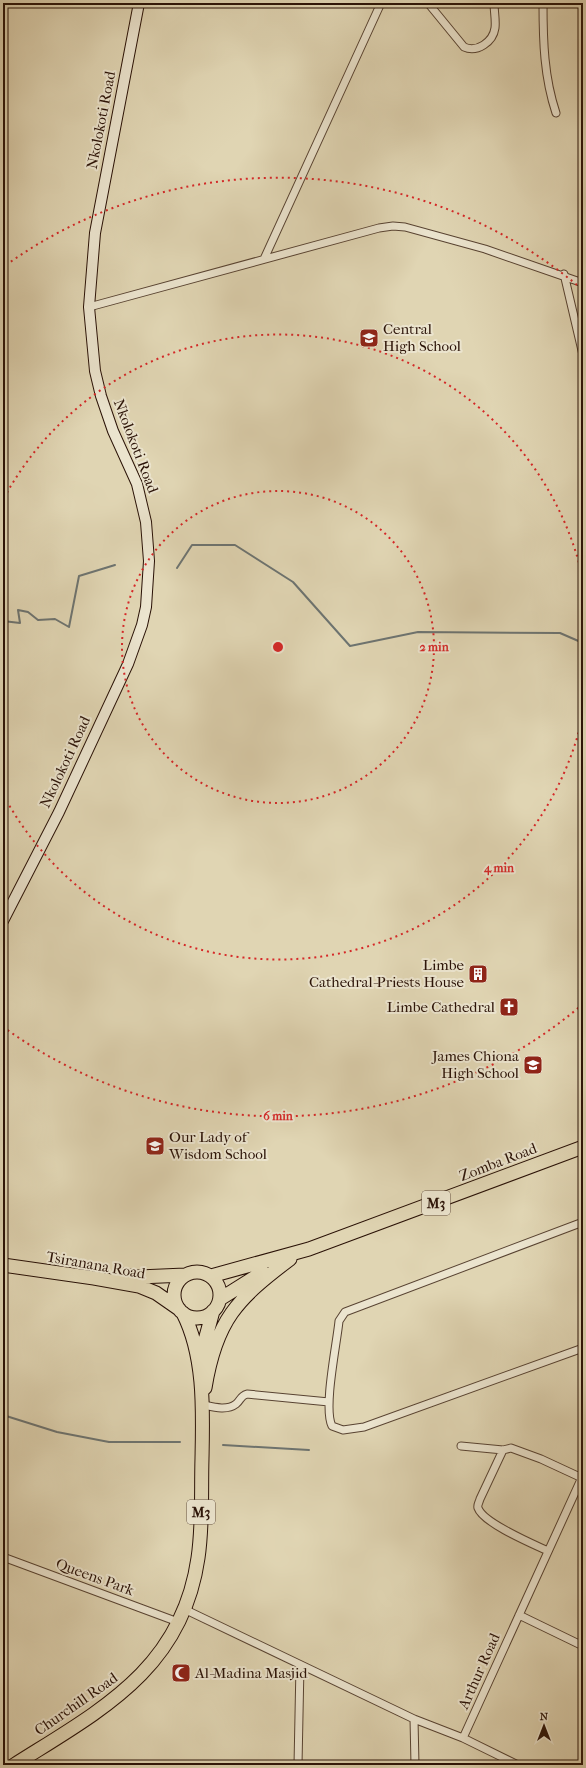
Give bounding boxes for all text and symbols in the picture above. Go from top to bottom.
street label: Nkolokoti Road [83,69,119,170]
place label: Central High School [383,320,461,355]
school or university icon: Central High School [358,327,380,349]
street label: Nkolokoti Road [110,396,162,496]
centre of rings [271,640,285,654]
text: 2 min [419,640,450,654]
street label: Nkolokoti Road [36,712,94,811]
text: 4 min [483,861,515,876]
place label: Limbe Cathedral-Priests House [309,956,465,991]
building icon: Limbe Cathedral-Priests House [467,963,489,985]
church icon: Limbe Cathedral [498,996,520,1018]
place label: Limbe Cathedral [387,998,495,1016]
place label: James Chiona High School [431,1047,520,1082]
school or university icon: James Chiona High School [522,1054,544,1076]
text: 6 min [263,1109,294,1123]
place label: Our Lady of Wisdom School [168,1128,267,1163]
school or university icon: Our Lady of Wisdom School [144,1135,166,1157]
street label: Zomba Road [457,1139,540,1185]
road number: M3 [422,1191,450,1215]
street label: Tsiranana Road [45,1247,148,1283]
road number: M3 [187,1500,215,1524]
street label: Queens Park [53,1554,137,1600]
street label: Arthur Road [454,1629,504,1713]
mosque icon: Al-Madina Masjid [170,1662,192,1684]
place label: Al-Madina Masjid [194,1664,308,1682]
street label: Churchill Road [31,1668,122,1739]
north arrow [524,1706,564,1746]
text: N [540,1710,549,1723]

